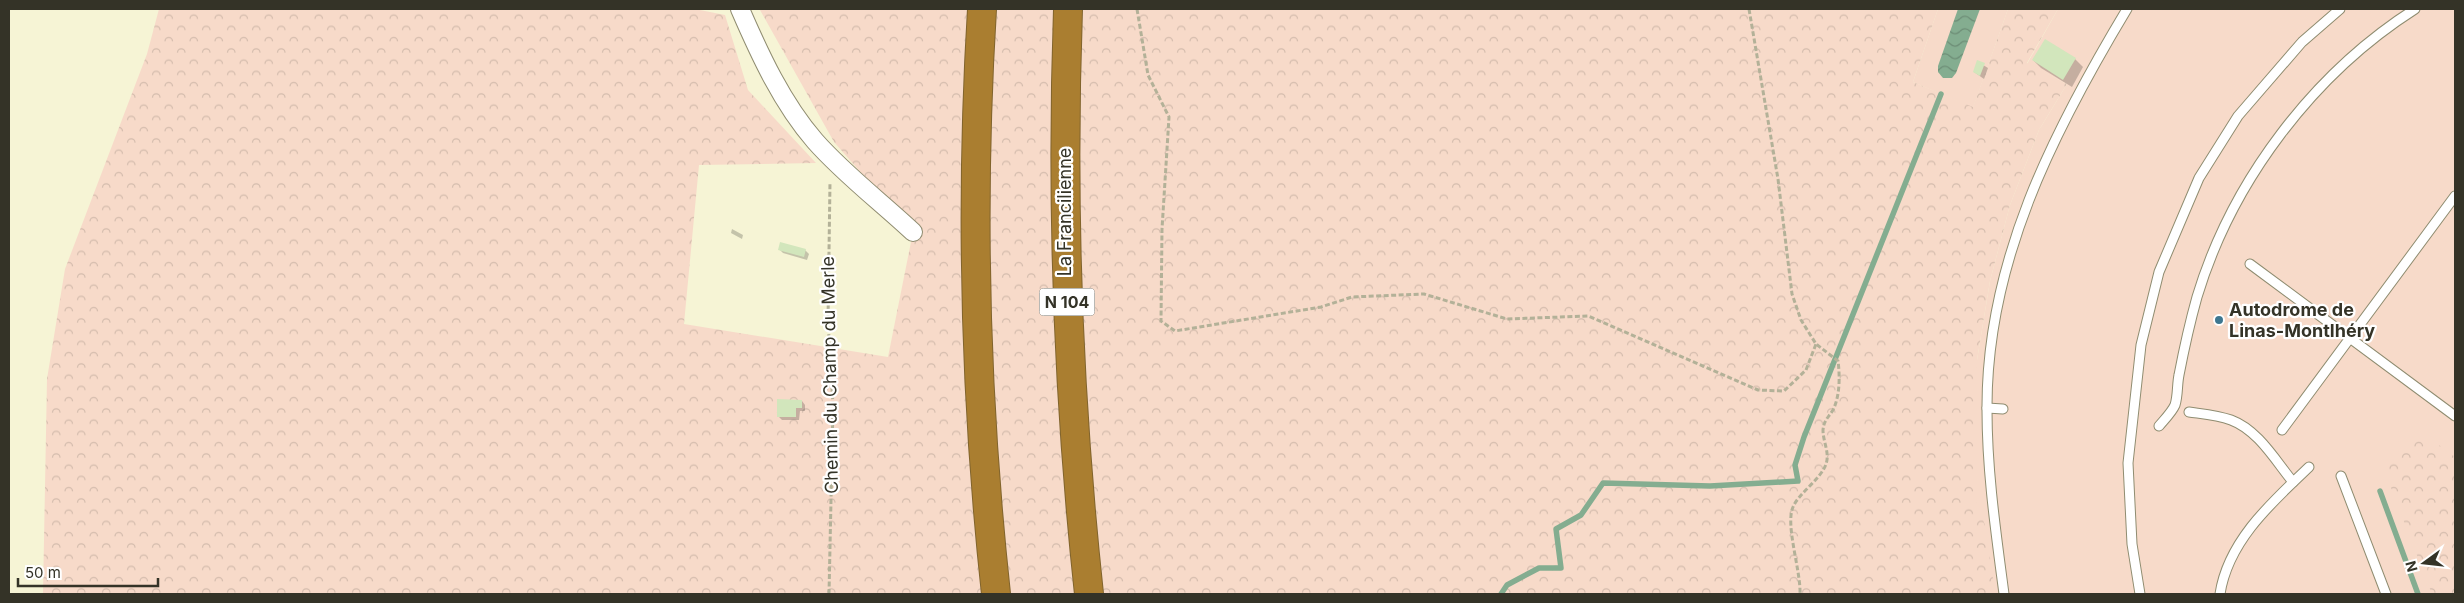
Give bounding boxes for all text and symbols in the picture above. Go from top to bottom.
street label: La Francilienne [1054,148,1075,276]
street label: Chemin du Champ du Merle [817,256,842,494]
road number: N 104 [1040,288,1094,316]
place label: Autodrome de Linas-Montlhéry [2229,299,2375,341]
marker: Autodrome de Linas-Montlhéry [2213,314,2225,326]
north arrow [2399,538,2449,588]
scale bar [18,556,158,588]
text: N [2401,559,2421,574]
text: 50 m [25,563,61,582]

